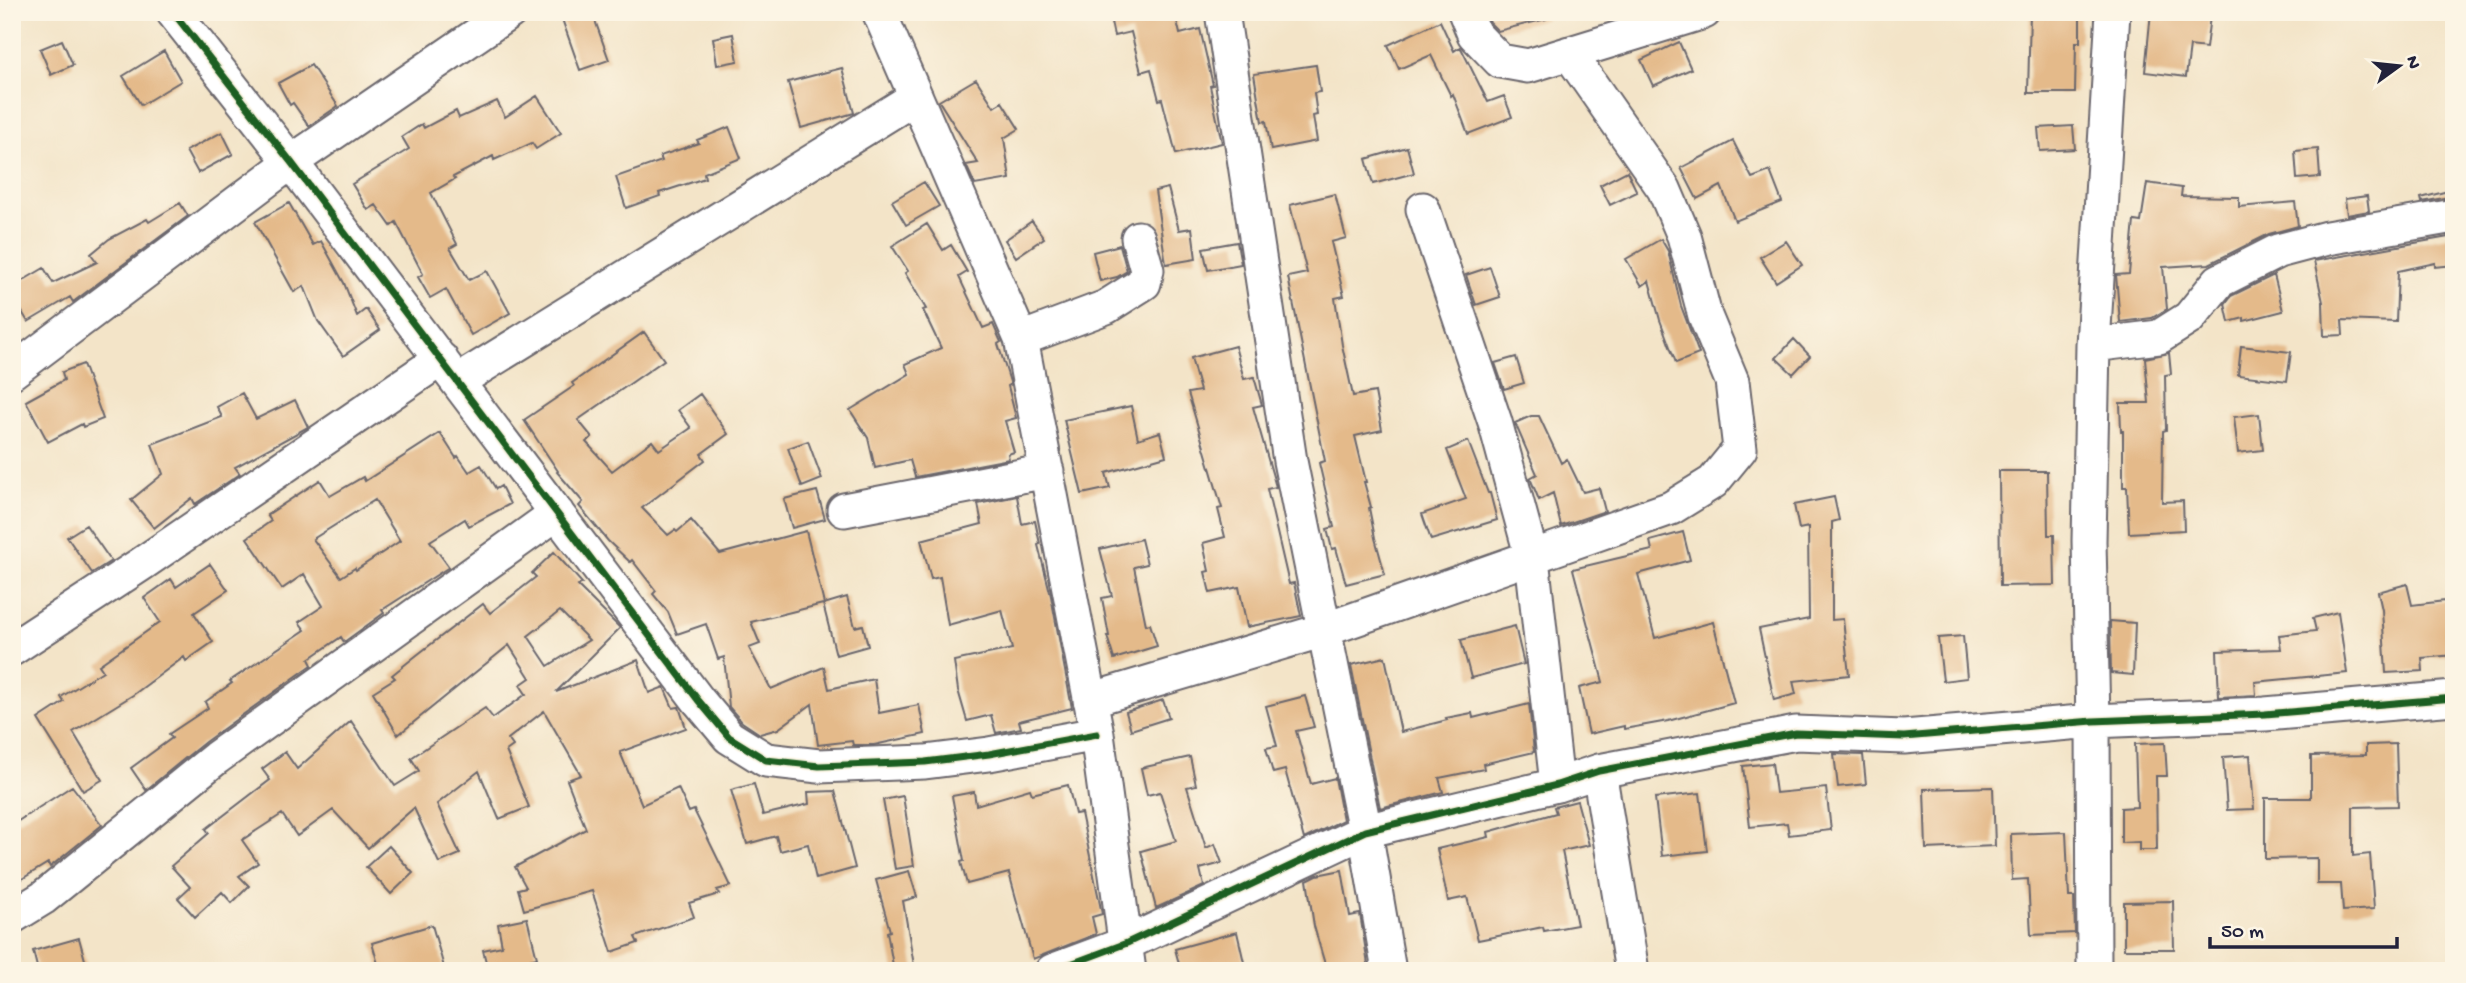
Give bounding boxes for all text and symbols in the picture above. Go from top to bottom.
north arrow [2364,32,2434,102]
text: N [2399,54,2425,71]
scale bar [2210,906,2398,950]
text: 50 m [2221,921,2264,946]

